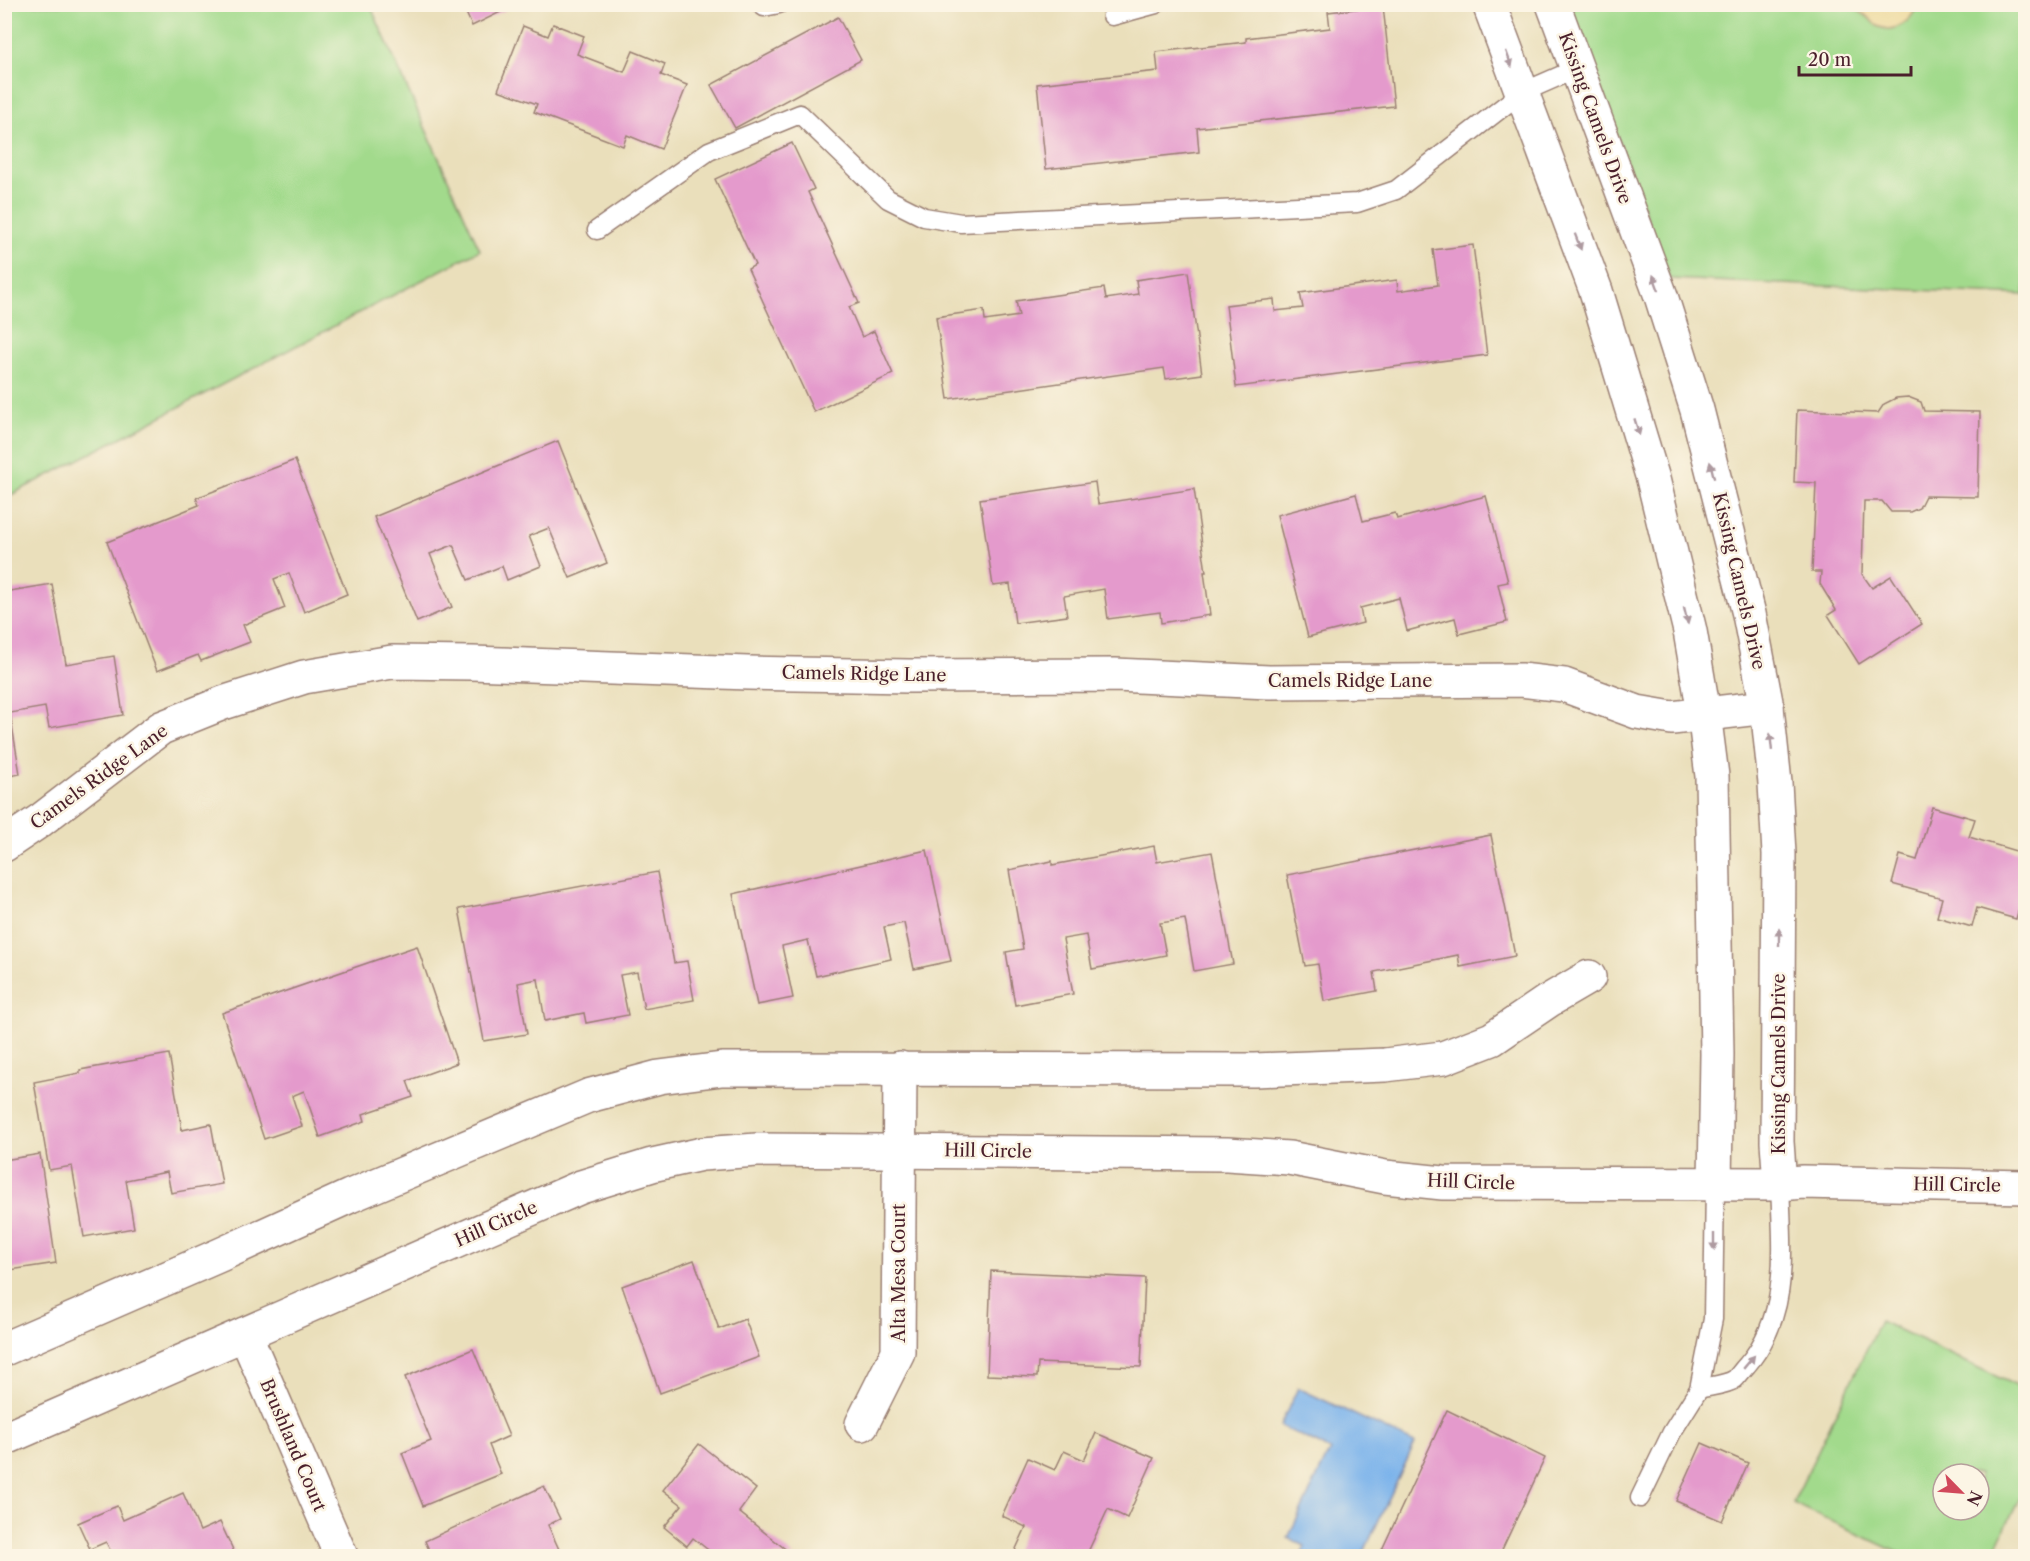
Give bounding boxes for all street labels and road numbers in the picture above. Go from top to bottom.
street label: Kissing Camels Drive [1554,29,1636,207]
street label: Kissing Camels Drive [1708,490,1770,672]
street label: Camels Ridge Lane [781,662,947,686]
street label: Camels Ridge Lane [1268,670,1432,692]
street label: Camels Ridge Lane [26,720,172,834]
street label: Kissing Camels Drive [1768,973,1790,1155]
street label: Hill Circle [944,1139,1032,1163]
street label: Hill Circle [1427,1169,1515,1195]
street label: Hill Circle [1913,1173,2001,1197]
street label: Hill Circle [451,1196,541,1252]
street label: Alta Mesa Court [888,1203,910,1343]
street label: Brushland Court [255,1375,331,1515]

